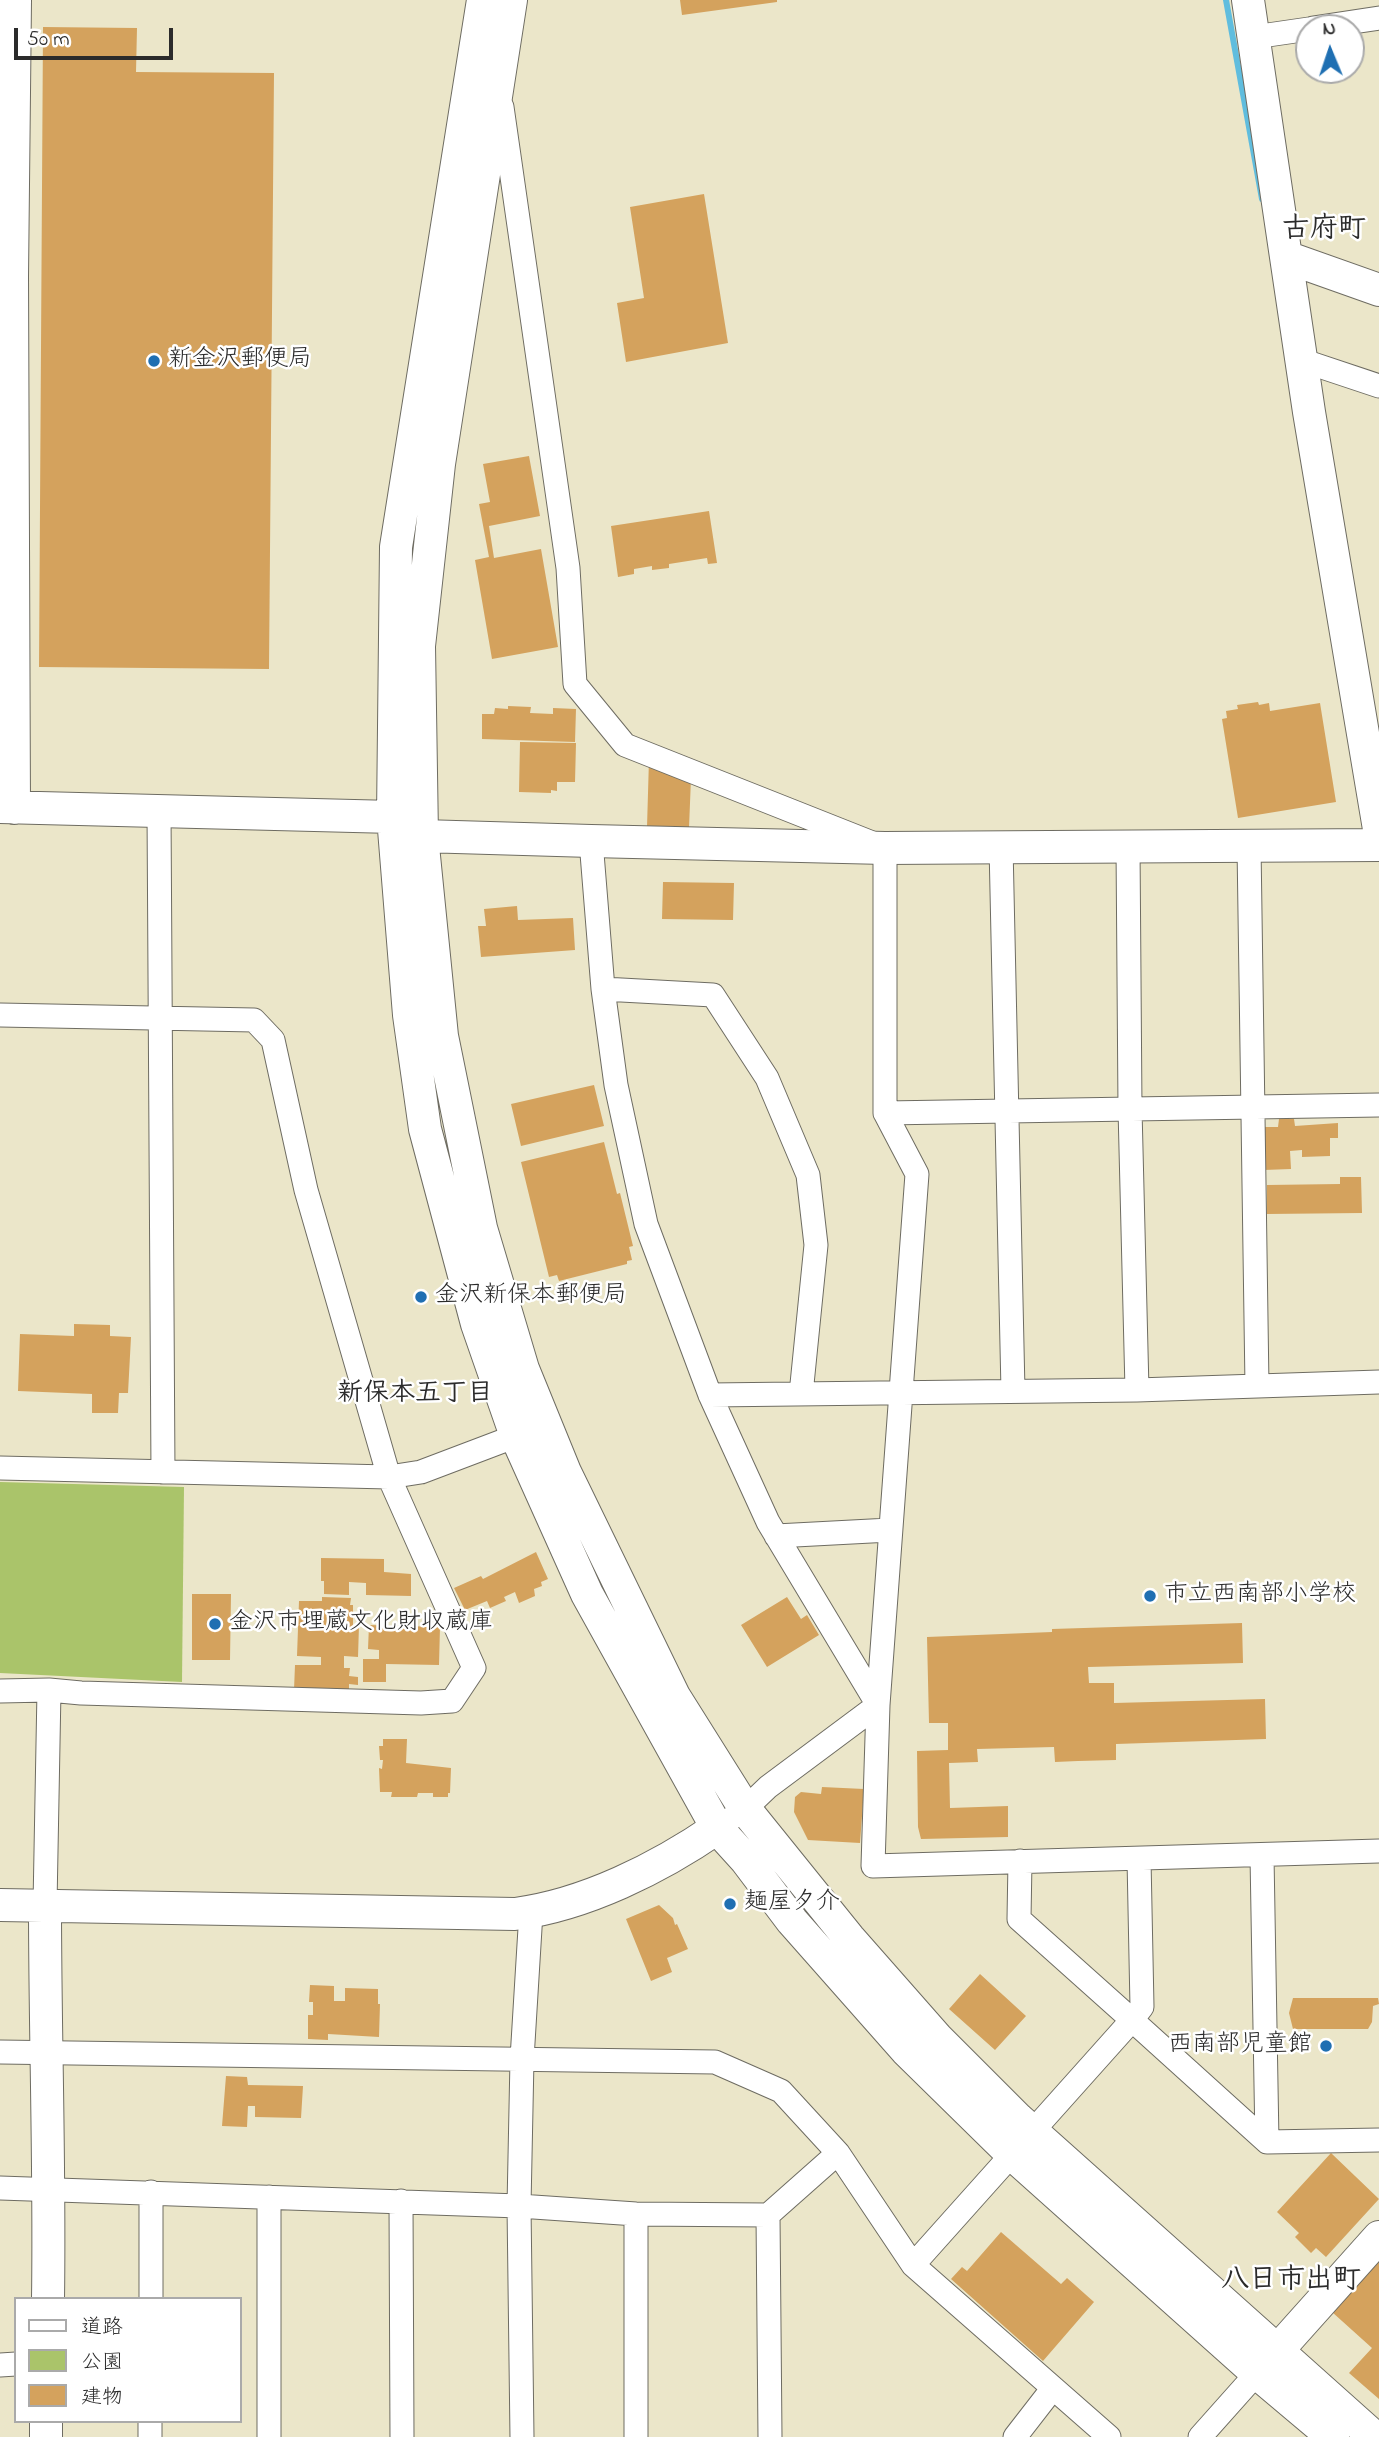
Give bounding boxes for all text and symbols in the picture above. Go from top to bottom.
scale bar [18,14,177,58]
north arrow [1295,14,1365,84]
text: N [1322,16,1336,43]
text: 50 m [27,25,70,55]
district label: 古府町 [1282,214,1366,248]
place label: 新金沢郵便局 [168,347,312,375]
marker: 新金沢郵便局 [146,353,162,369]
place label: 金沢新保本郵便局 [435,1283,627,1311]
marker: 金沢新保本郵便局 [413,1289,429,1305]
district label: 新保本五丁目 [337,1380,493,1412]
place label: 市立西南部小学校 [1164,1582,1356,1610]
marker: 市立西南部小学校 [1142,1588,1158,1604]
place label: 金沢市埋蔵文化財収蔵庫 [229,1610,493,1638]
marker: 金沢市埋蔵文化財収蔵庫 [207,1616,223,1632]
place label: 麺屋夕介 [744,1890,840,1918]
marker: 麺屋夕介 [722,1896,738,1912]
place label: 西南部児童館 [1168,2032,1312,2060]
marker: 西南部児童館 [1318,2038,1334,2054]
district label: 八日市出町 [1221,2265,1361,2299]
legend [14,2297,242,2423]
text: 道路 [81,2313,123,2343]
text: 公園 [81,2348,123,2378]
text: 建物 [81,2383,123,2413]

